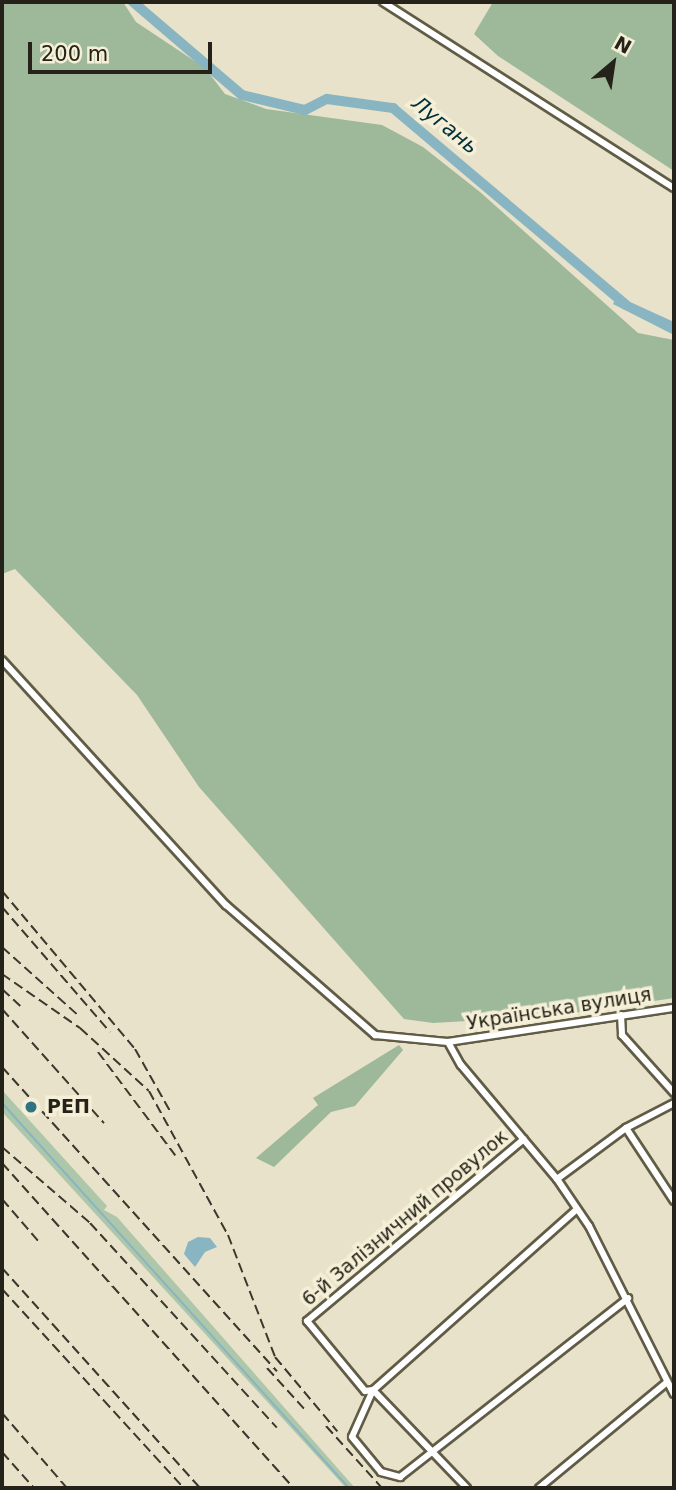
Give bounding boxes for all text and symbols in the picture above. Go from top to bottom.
scale bar [32,28,215,72]
north arrow [578,28,648,98]
text: N [611,31,635,58]
text: 200 m [41,42,108,66]
water label: Лугань [407,91,483,159]
street label: Українська вулиця [465,983,653,1035]
place label: РЕП [47,1096,90,1118]
marker: РЕП [21,1097,41,1117]
street label: 6-й Залізничний провулок [297,1125,513,1311]

